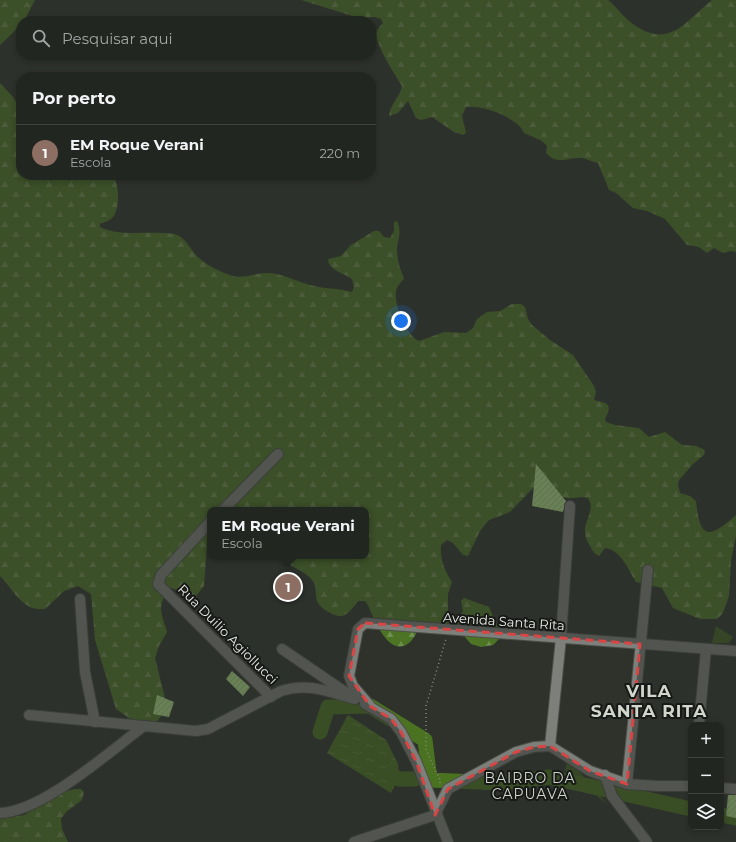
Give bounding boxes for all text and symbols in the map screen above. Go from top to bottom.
search box [16,16,376,60]
icon: search [30,27,52,49]
text: Pesquisar aqui [62,29,173,48]
text: Por perto [32,88,116,108]
text: EM Roque Verani [70,135,204,154]
text: 1 [42,145,48,161]
text: 220 m [319,145,360,161]
text: Escola [70,154,111,170]
your location [391,311,411,331]
popup [207,507,369,559]
text: EM Roque Verani [221,516,355,535]
text: Escola [221,535,263,551]
pin: 1 [275,572,301,602]
street label: Rua Duilio Agiollucci [175,581,281,687]
street label: Avenida Santa Rita [443,609,565,633]
district label: VILA SANTA RITA [591,681,707,721]
map controls [688,722,724,830]
button: + [688,722,724,758]
button: − [688,758,724,794]
district label: BAIRRO DA CAPUAVA [485,769,575,803]
button: layers [688,794,724,830]

